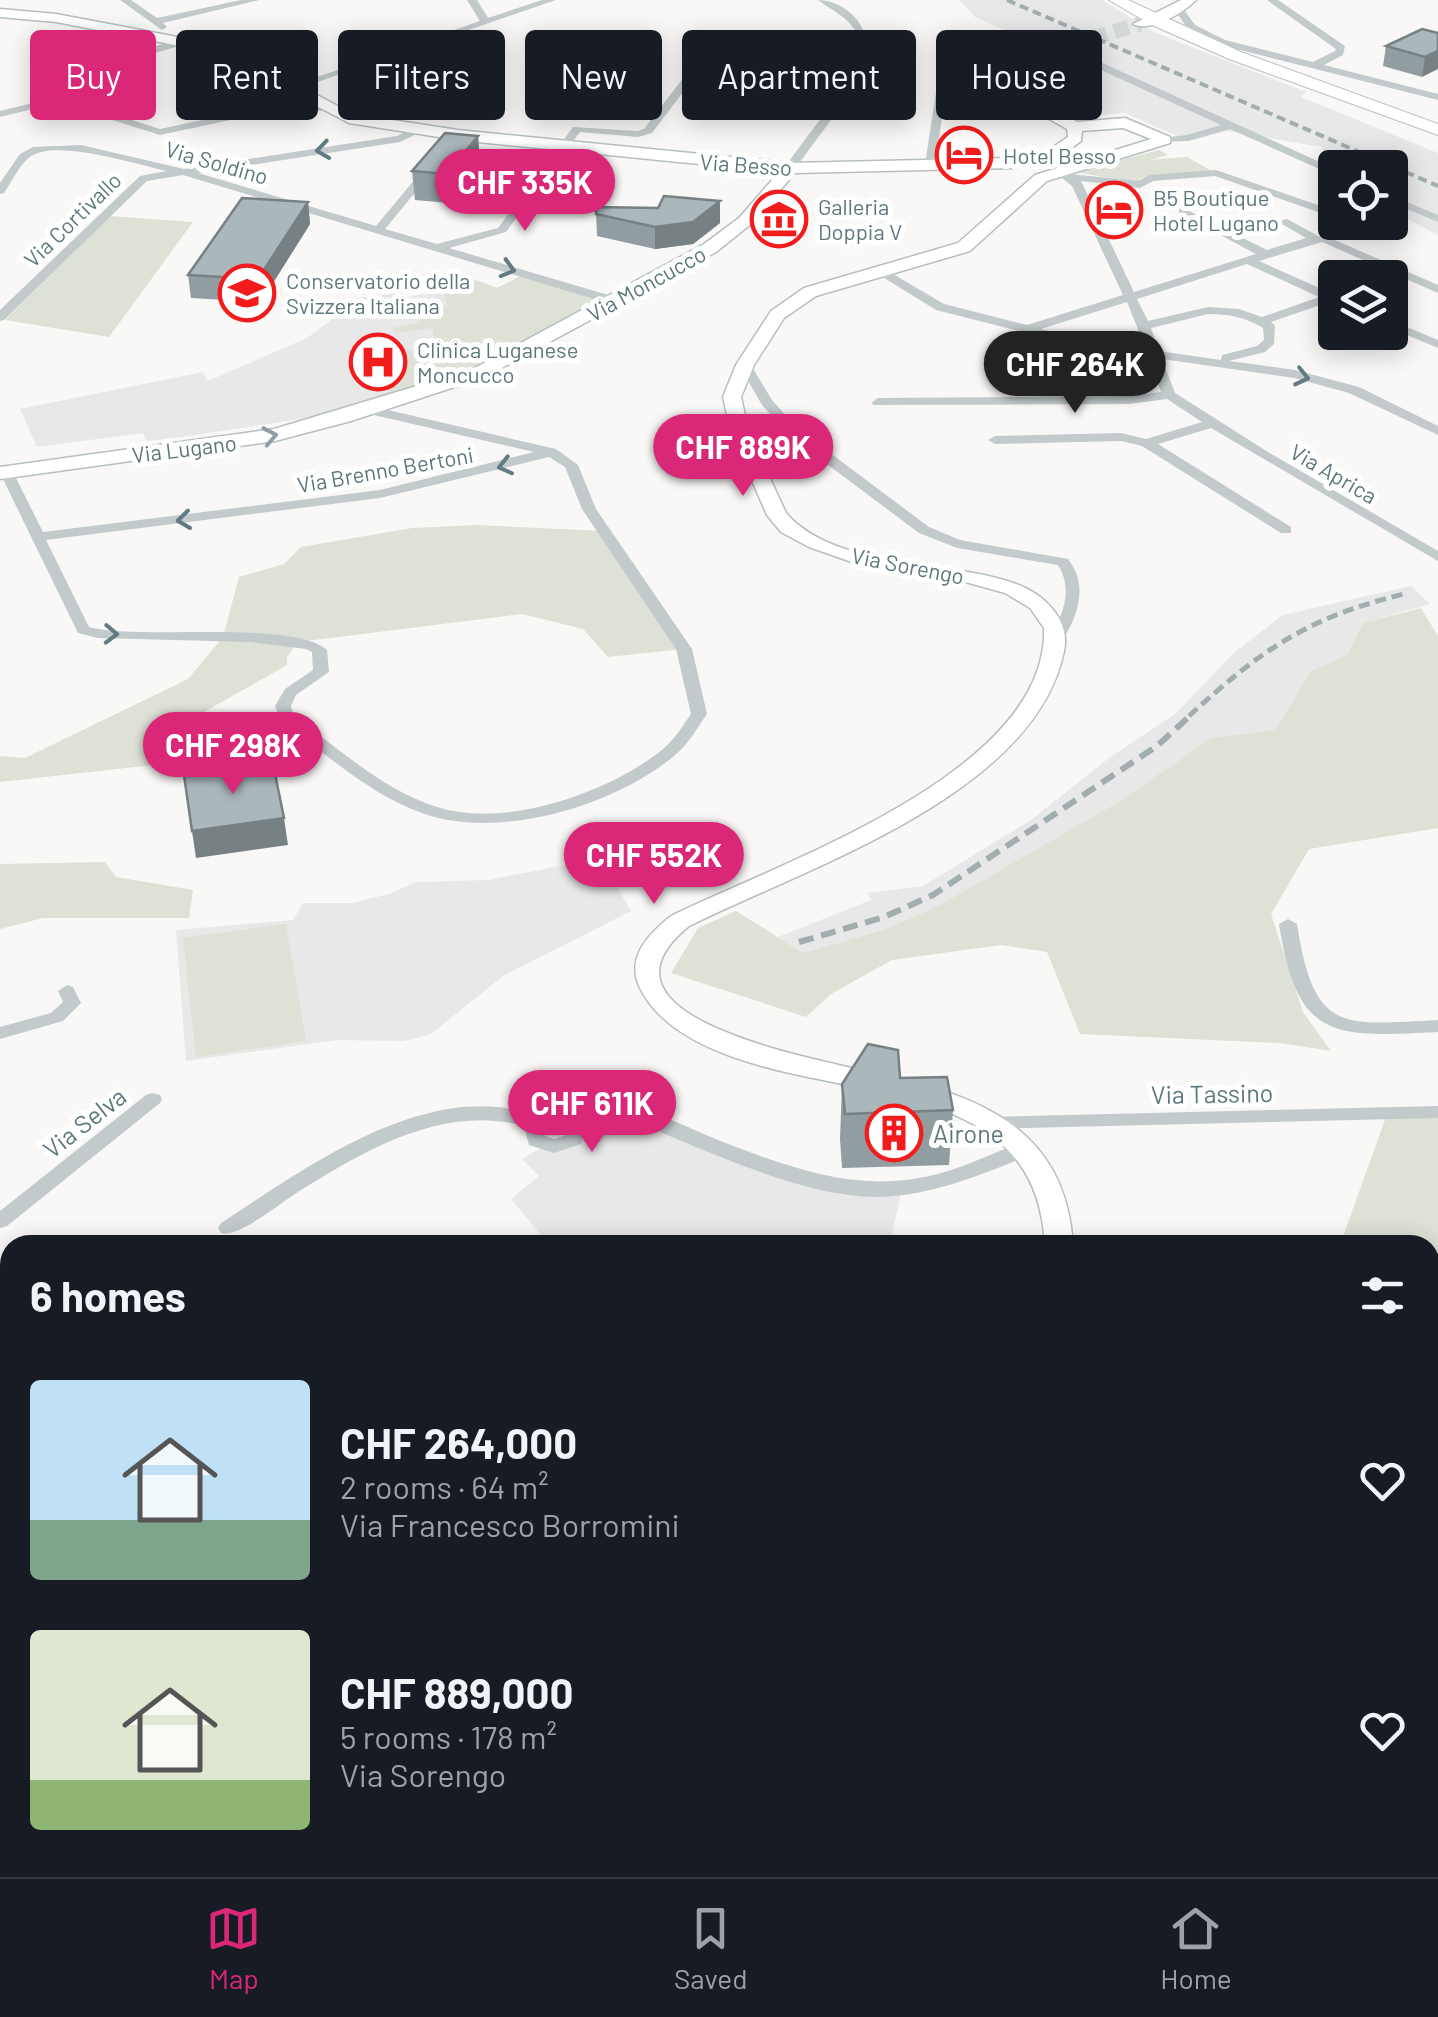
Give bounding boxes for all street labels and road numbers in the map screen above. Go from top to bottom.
street label: Via Soldino [163,135,271,189]
street label: Via Besso [699,148,793,180]
street label: Via Cortivallo [18,166,126,272]
street label: Via Moncucco [582,240,710,326]
street label: Via Lugano [130,429,238,467]
street label: Via Aprica [1286,438,1382,508]
street label: Via Brenno Bertoni [295,441,475,497]
street label: Via Sorengo [849,541,967,589]
street label: Via Tassino [1151,1077,1273,1109]
street label: Via Selva [37,1080,131,1164]

